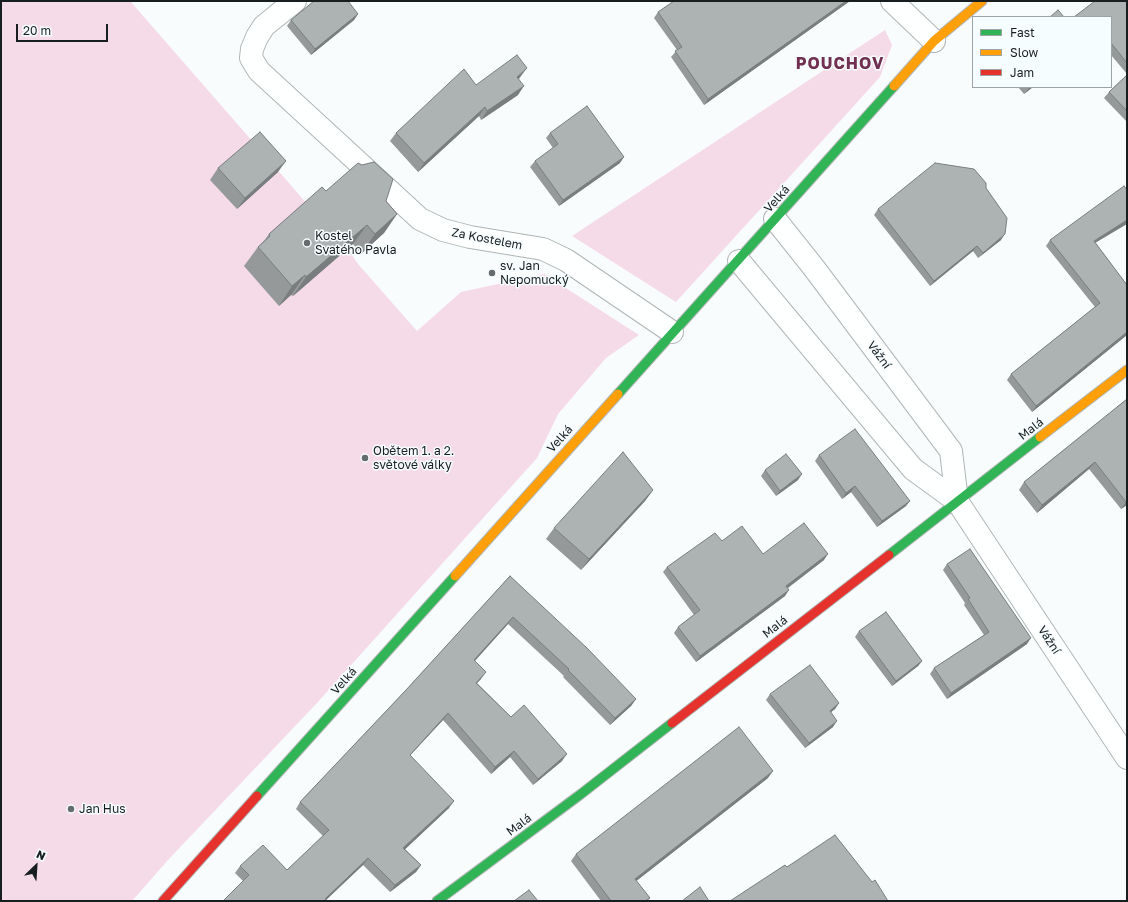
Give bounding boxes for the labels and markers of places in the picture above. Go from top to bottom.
place label: Kostel Svatého Pavla [315,229,397,257]
marker: Kostel Svatého Pavla [302,238,312,248]
place label: sv. Jan Nepomucký [500,259,569,287]
marker: sv. Jan Nepomucký [487,268,497,278]
place label: Obětem 1. a 2. světové války [373,444,454,472]
marker: Obětem 1. a 2. světové války [360,453,370,463]
place label: Jan Hus [79,802,126,816]
marker: Jan Hus [66,804,76,814]

